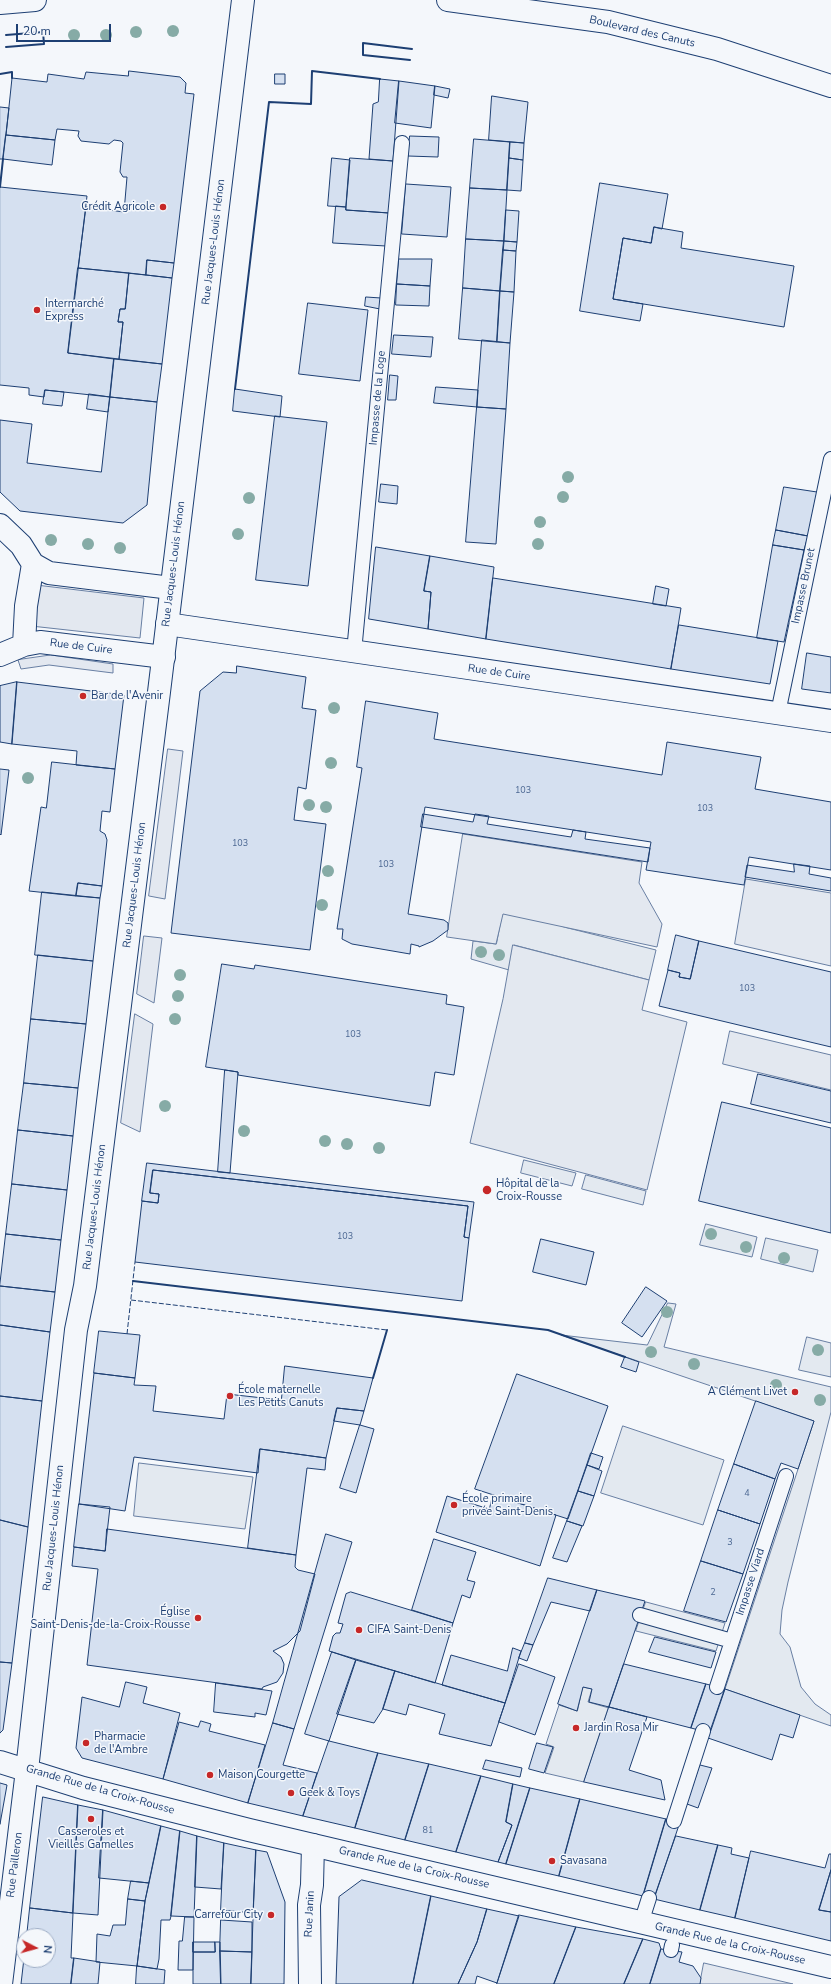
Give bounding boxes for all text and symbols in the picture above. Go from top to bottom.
street label: Boulevard des Canuts [588,13,696,51]
scale bar [18,16,113,42]
text: 20 m [23,23,51,39]
street label: Rue Jacques-Louis Hénon [200,178,228,306]
place label: Crédit Agricole [81,200,155,214]
marker: Crédit Agricole [158,202,168,212]
place label: Intermarché Express [45,297,104,323]
marker: Intermarché Express [32,305,42,315]
street label: Impasse de la Loge [367,350,389,446]
street label: Rue Jacques-Louis Hénon [160,500,188,628]
street label: Impasse Brunet [790,547,818,625]
street label: Rue de Cuire [49,637,113,657]
street label: Rue de Cuire [467,662,531,684]
place label: Bar de l'Avenir [91,689,163,703]
marker: Bar de l'Avenir [78,691,88,701]
house number: 103 [515,786,531,796]
house number: 103 [697,804,713,814]
street label: Rue Jacques-Louis Hénon [121,821,149,949]
house number: 103 [232,839,248,849]
house number: 103 [378,860,394,870]
house number: 103 [739,984,755,994]
house number: 103 [345,1030,361,1040]
street label: Rue Jacques-Louis Hénon [81,1143,109,1271]
place label: Hôpital de la Croix-Rousse [496,1177,562,1203]
marker: Hôpital de la Croix-Rousse [481,1184,493,1196]
house number: 103 [337,1232,353,1242]
place label: École maternelle Les Petits Canuts [238,1383,323,1409]
place label: A Clément Livet [708,1385,787,1399]
marker: A Clément Livet [790,1387,800,1397]
marker: École maternelle Les Petits Canuts [225,1391,235,1401]
street label: Rue Jacques-Louis Hénon [41,1464,67,1592]
house number: 4 [744,1489,750,1499]
place label: École primaire privée Saint-Denis [462,1492,553,1518]
marker: École primaire privée Saint-Denis [449,1500,459,1510]
house number: 3 [727,1538,733,1548]
street label: Impasse Viard [734,1547,768,1617]
house number: 2 [710,1588,716,1598]
place label: Église Saint-Denis-de-la-Croix-Rousse [30,1605,190,1631]
marker: Église Saint-Denis-de-la-Croix-Rousse [193,1613,203,1623]
place label: CIFA Saint-Denis [367,1623,451,1637]
marker: CIFA Saint-Denis [354,1625,364,1635]
place label: Jardin Rosa Mir [584,1721,658,1735]
marker: Jardin Rosa Mir [571,1723,581,1733]
place label: Pharmacie de l'Ambre [94,1730,148,1756]
marker: Pharmacie de l'Ambre [81,1738,91,1748]
street label: Grande Rue de la Croix-Rousse [24,1762,176,1818]
place label: Maison Courgette [218,1768,305,1782]
marker: Maison Courgette [205,1770,215,1780]
place label: Geek & Toys [299,1786,360,1800]
marker: Geek & Toys [286,1788,296,1798]
marker: Casseroles et Vieilles Gamelles [86,1814,96,1824]
place label: Casseroles et Vieilles Gamelles [48,1825,134,1851]
house number: 81 [423,1826,433,1836]
street label: Rue Pailleron [4,1832,26,1898]
street label: Grande Rue de la Croix-Rousse [337,1844,491,1892]
place label: Savasana [560,1854,607,1868]
marker: Savasana [547,1856,557,1866]
street label: Rue Janin [302,1890,318,1938]
place label: Carrefour City [194,1908,263,1922]
marker: Carrefour City [266,1910,276,1920]
street label: Grande Rue de la Croix-Rousse [653,1920,807,1968]
north arrow [16,1928,56,1968]
text: N [40,1944,55,1954]

